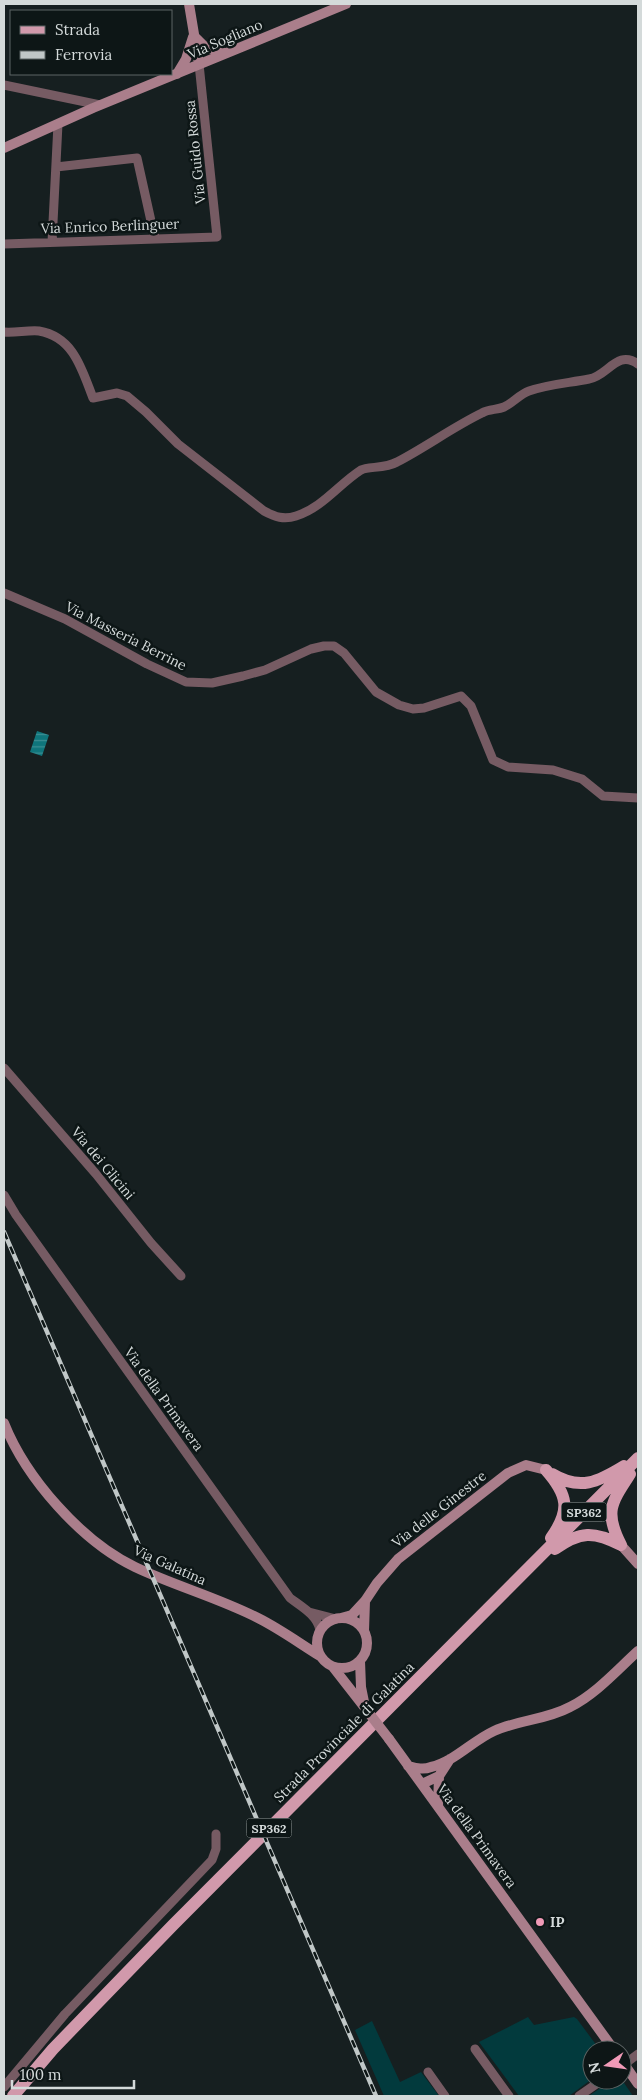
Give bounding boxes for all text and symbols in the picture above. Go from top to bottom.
legend [10,10,172,75]
street label: Via Sogliano [184,15,265,63]
text: Strada [55,20,100,39]
text: Ferrovia [55,45,113,64]
street label: Via Guido Rossa [181,99,209,206]
street label: Via Enrico Berlinguer [39,215,180,237]
street label: Via Masseria Berrine [61,597,190,675]
street label: Via dei Glicini [67,1122,139,1203]
street label: Via della Primavera [120,1343,208,1454]
street label: Via delle Ginestre [387,1466,490,1552]
road number: SP362 [562,1502,606,1521]
street label: Via Galatina [130,1541,209,1589]
street label: Strada Provinciale di Galatina [270,1658,418,1806]
street label: Via della Primavera [433,1780,521,1891]
road number: SP362 [246,1819,292,1838]
place label: IP [550,1913,564,1931]
marker: IP [534,1916,546,1928]
north arrow [582,2040,632,2090]
scale bar [12,2058,135,2090]
text: N [584,2060,604,2075]
text: 100 m [20,2065,61,2084]

